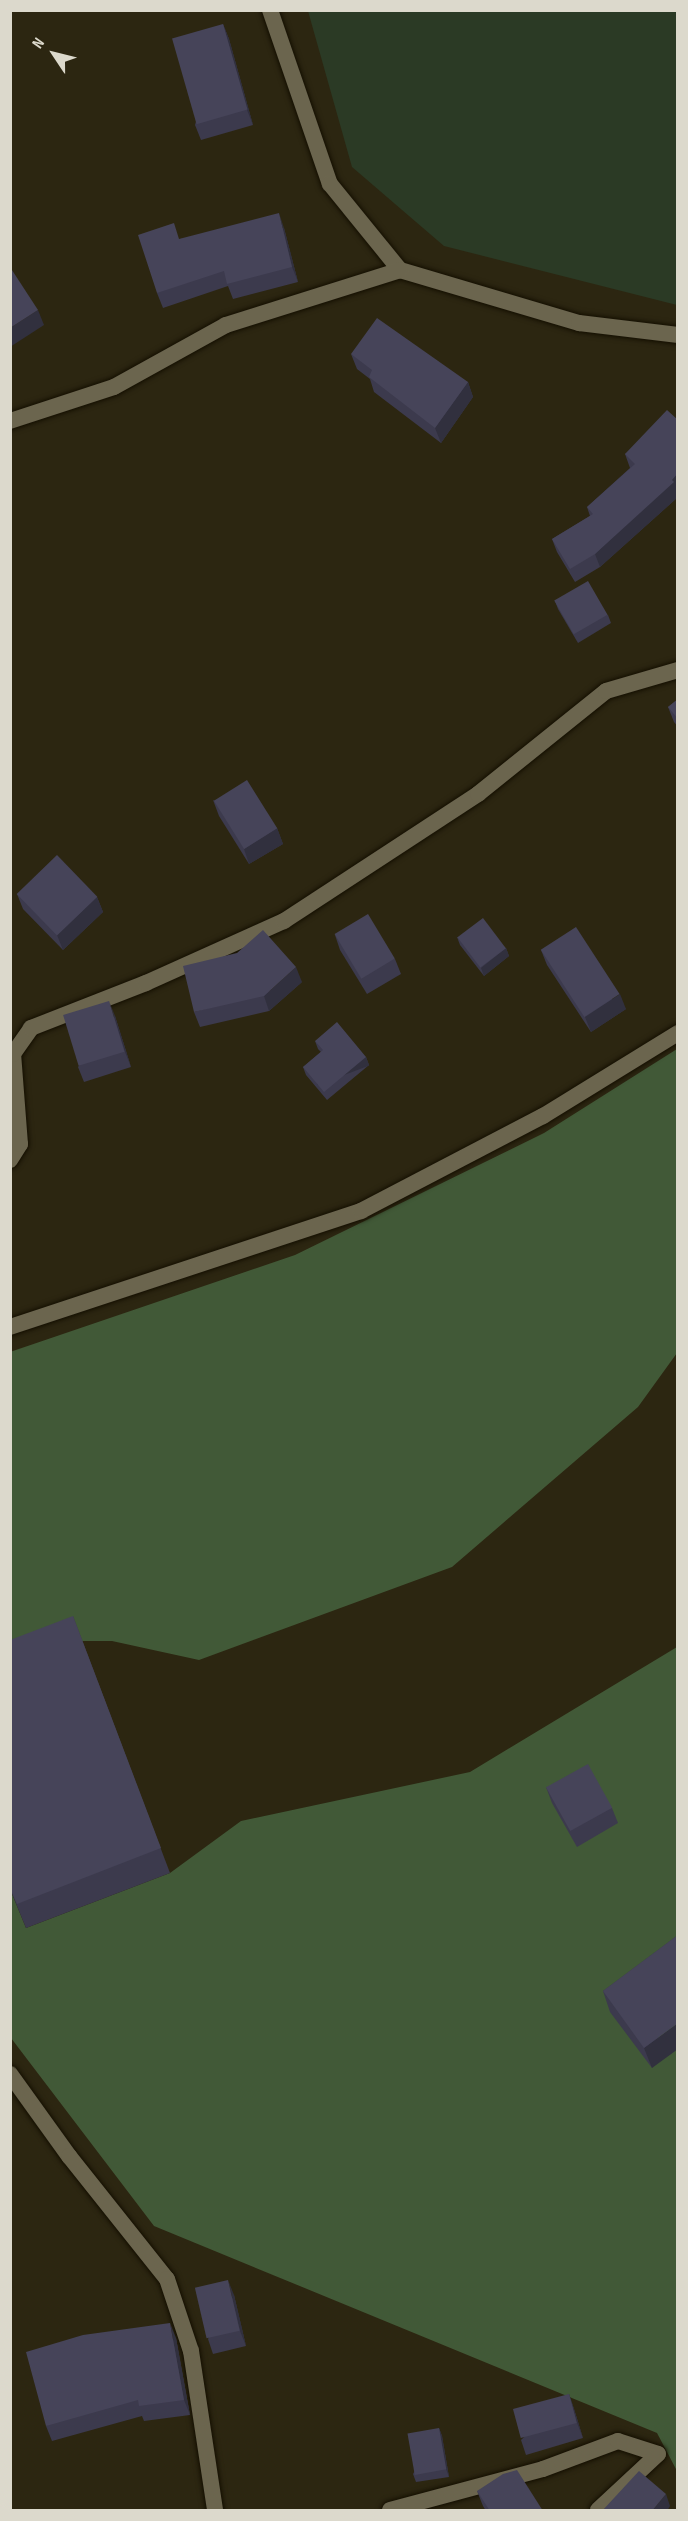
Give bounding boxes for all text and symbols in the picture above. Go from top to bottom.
north arrow [24,24,84,84]
text: N [29,34,49,52]

